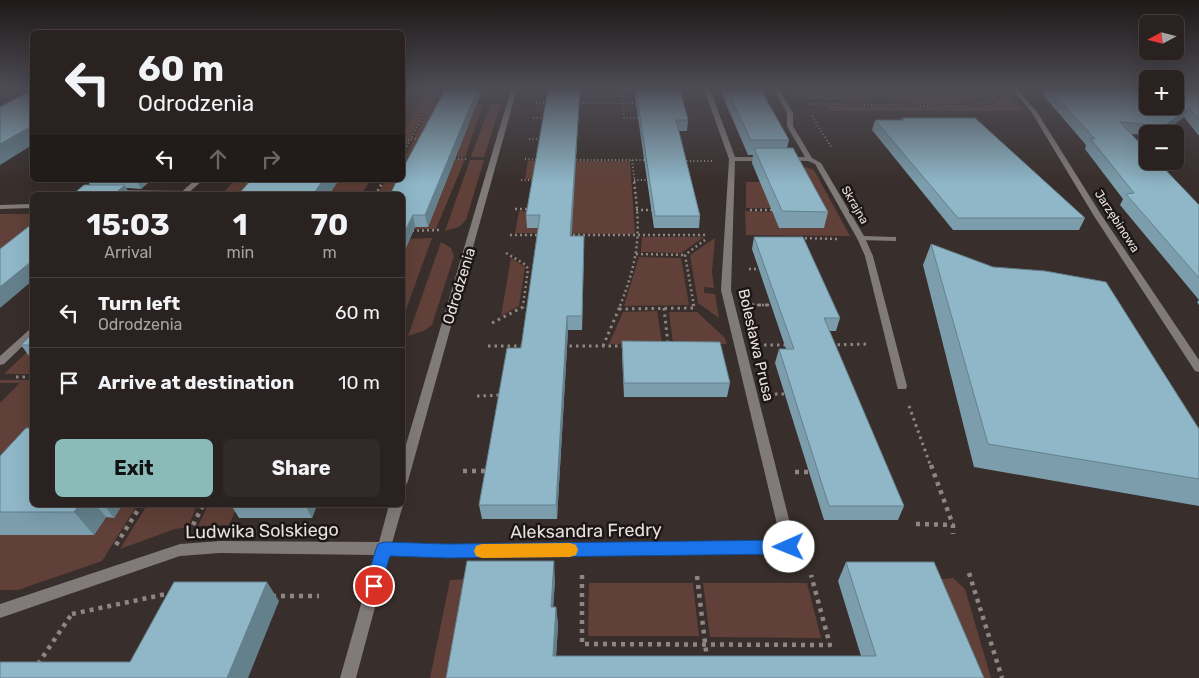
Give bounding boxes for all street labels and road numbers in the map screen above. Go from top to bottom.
street label: Skrajna [838,183,872,227]
street label: Jarzębinowa [1092,187,1142,255]
street label: Odrodzenia [439,246,479,326]
street label: Bolesława Prusa [734,287,778,403]
street label: Ludwika Solskiego [185,519,339,543]
street label: Aleksandra Fredry [510,519,662,543]

